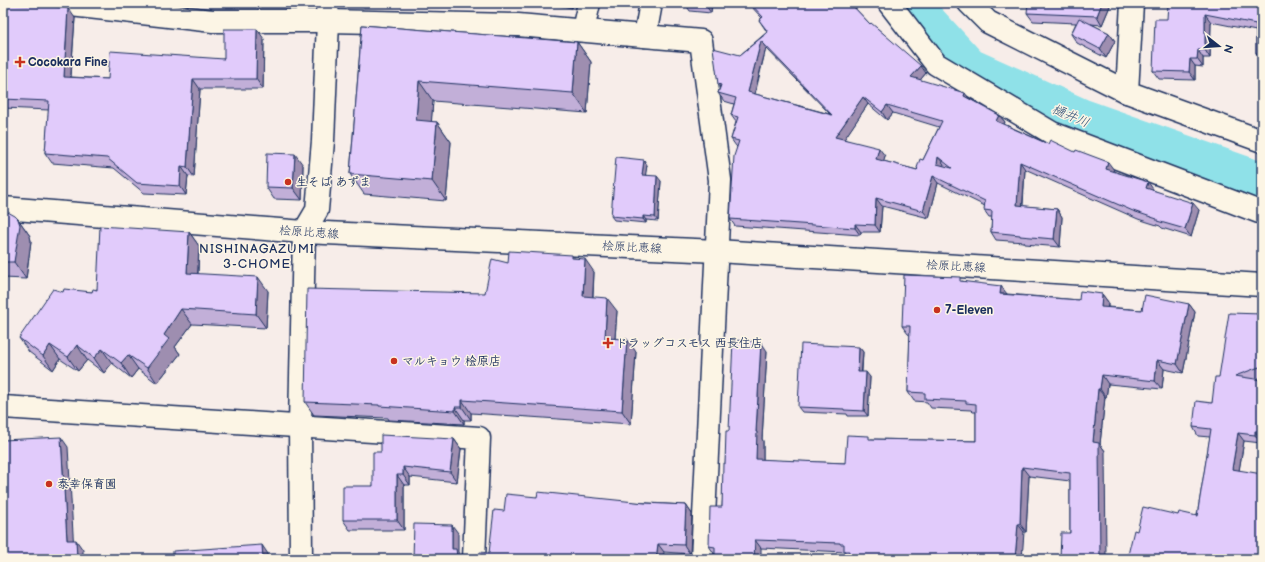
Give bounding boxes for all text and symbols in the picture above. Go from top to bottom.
north arrow [1199,26,1239,66]
text: N [1221,43,1236,55]
place label: Cocokara Fine [28,55,108,70]
marker: Cocokara Fine [15,57,25,67]
water label: 樋井川 [1050,101,1092,131]
place label: 生そば あずま [296,175,371,190]
marker: 生そば あずま [283,177,293,187]
street label: 桧原比恵線 [279,223,339,242]
street label: 桧原比恵線 [602,238,662,257]
district label: NISHINAGAZUMI 3-CHOME [199,241,315,272]
street label: 桧原比恵線 [926,257,986,276]
place label: 7-Eleven [945,303,994,318]
marker: 7-Eleven [932,305,942,315]
place label: ドラッグコスモス 西長住店 [616,336,763,351]
marker: ドラッグコスモス 西長住店 [603,338,613,348]
place label: マルキョウ 桧原店 [402,354,501,369]
marker: マルキョウ 桧原店 [389,356,399,366]
place label: 泰幸保育園 [57,477,117,492]
marker: 泰幸保育園 [44,479,54,489]

